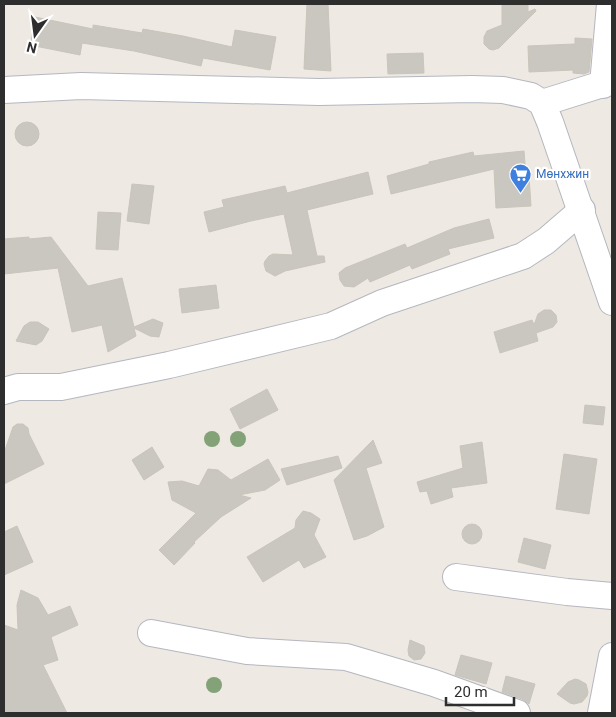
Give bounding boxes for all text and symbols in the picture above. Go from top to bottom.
north arrow [10,10,60,60]
text: N [25,39,39,57]
supermarket icon: Мөнхжин [508,162,532,193]
place label: Мөнхжин [536,167,589,181]
scale bar [446,674,514,706]
text: 20 m [454,683,488,701]

